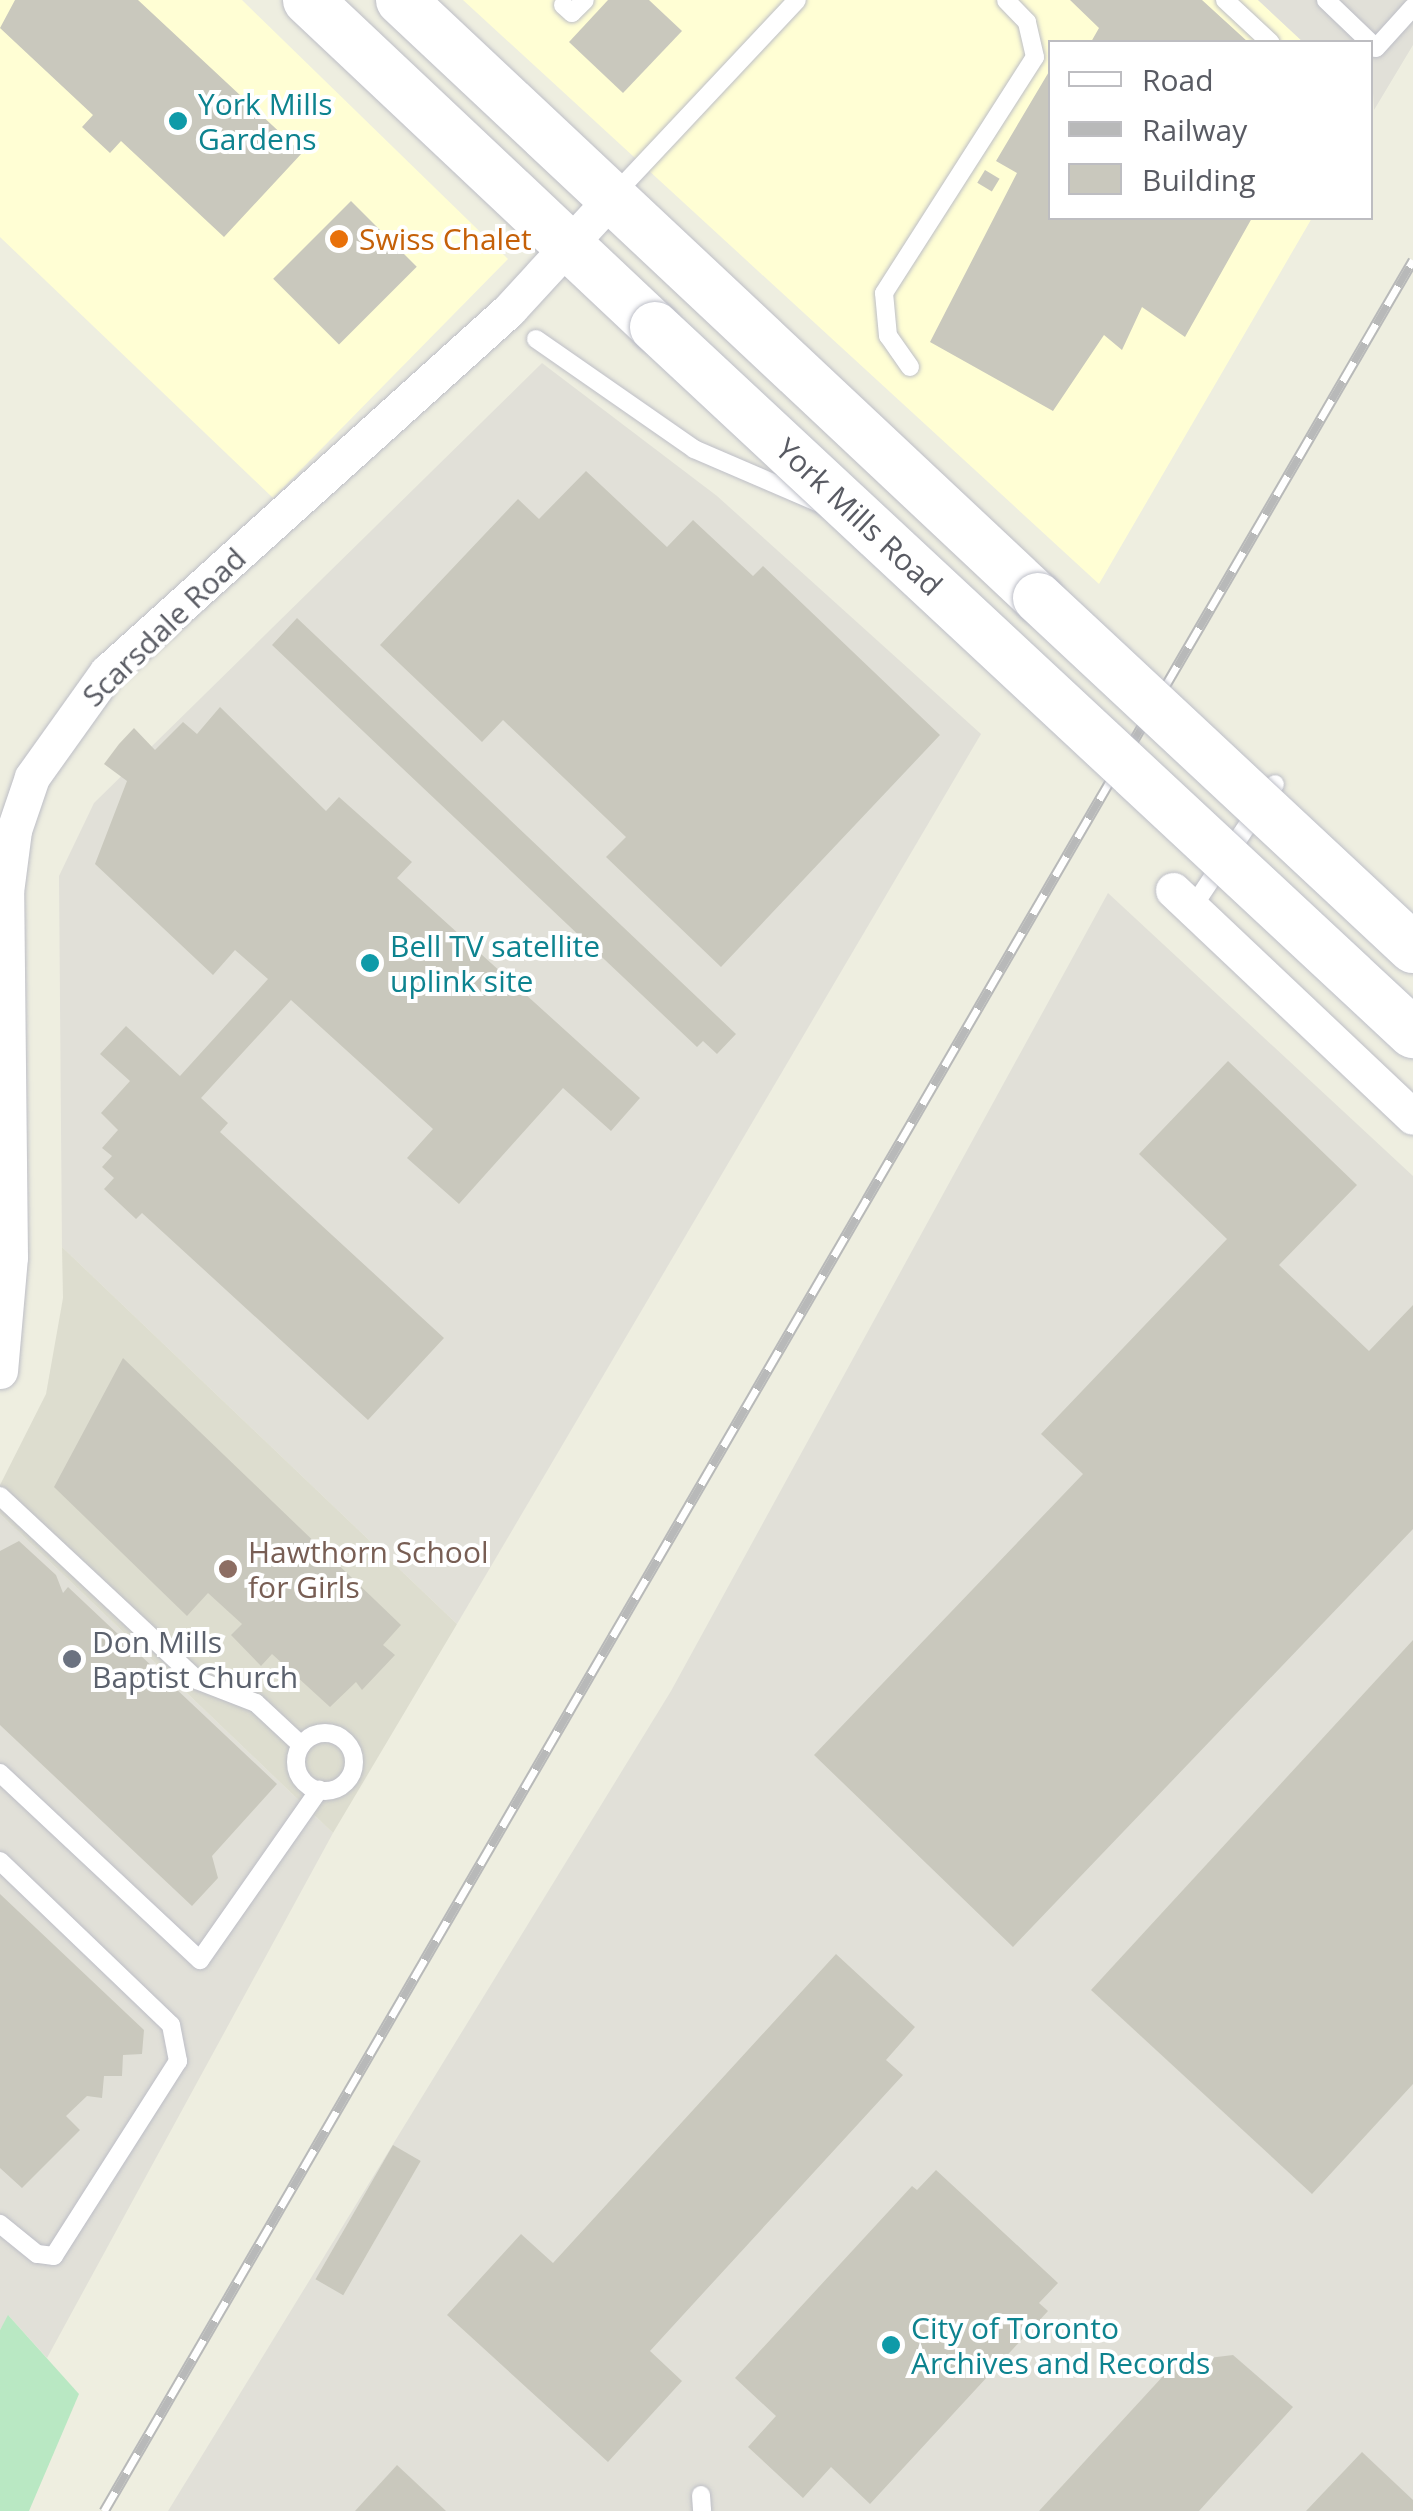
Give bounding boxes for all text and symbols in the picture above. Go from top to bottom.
legend [1048,40,1373,220]
text: Road [1142,59,1214,100]
place label: York Mills Gardens [198,86,333,156]
text: Railway [1142,109,1247,150]
marker: York Mills Gardens [167,110,189,132]
text: Building [1142,159,1256,200]
place label: Swiss Chalet [359,221,532,257]
marker: Swiss Chalet [328,228,350,250]
street label: York Mills Road [768,431,950,603]
street label: Scarsdale Road [75,540,253,714]
place label: Bell TV satellite uplink site [390,928,600,998]
marker: Bell TV satellite uplink site [359,952,381,974]
place label: Hawthorn School for Girls [248,1534,489,1604]
marker: Hawthorn School for Girls [217,1558,239,1580]
place label: Don Mills Baptist Church [92,1624,298,1694]
marker: Don Mills Baptist Church [61,1648,83,1670]
place label: City of Toronto Archives and Records [911,2310,1210,2380]
marker: City of Toronto Archives and Records [880,2334,902,2356]

